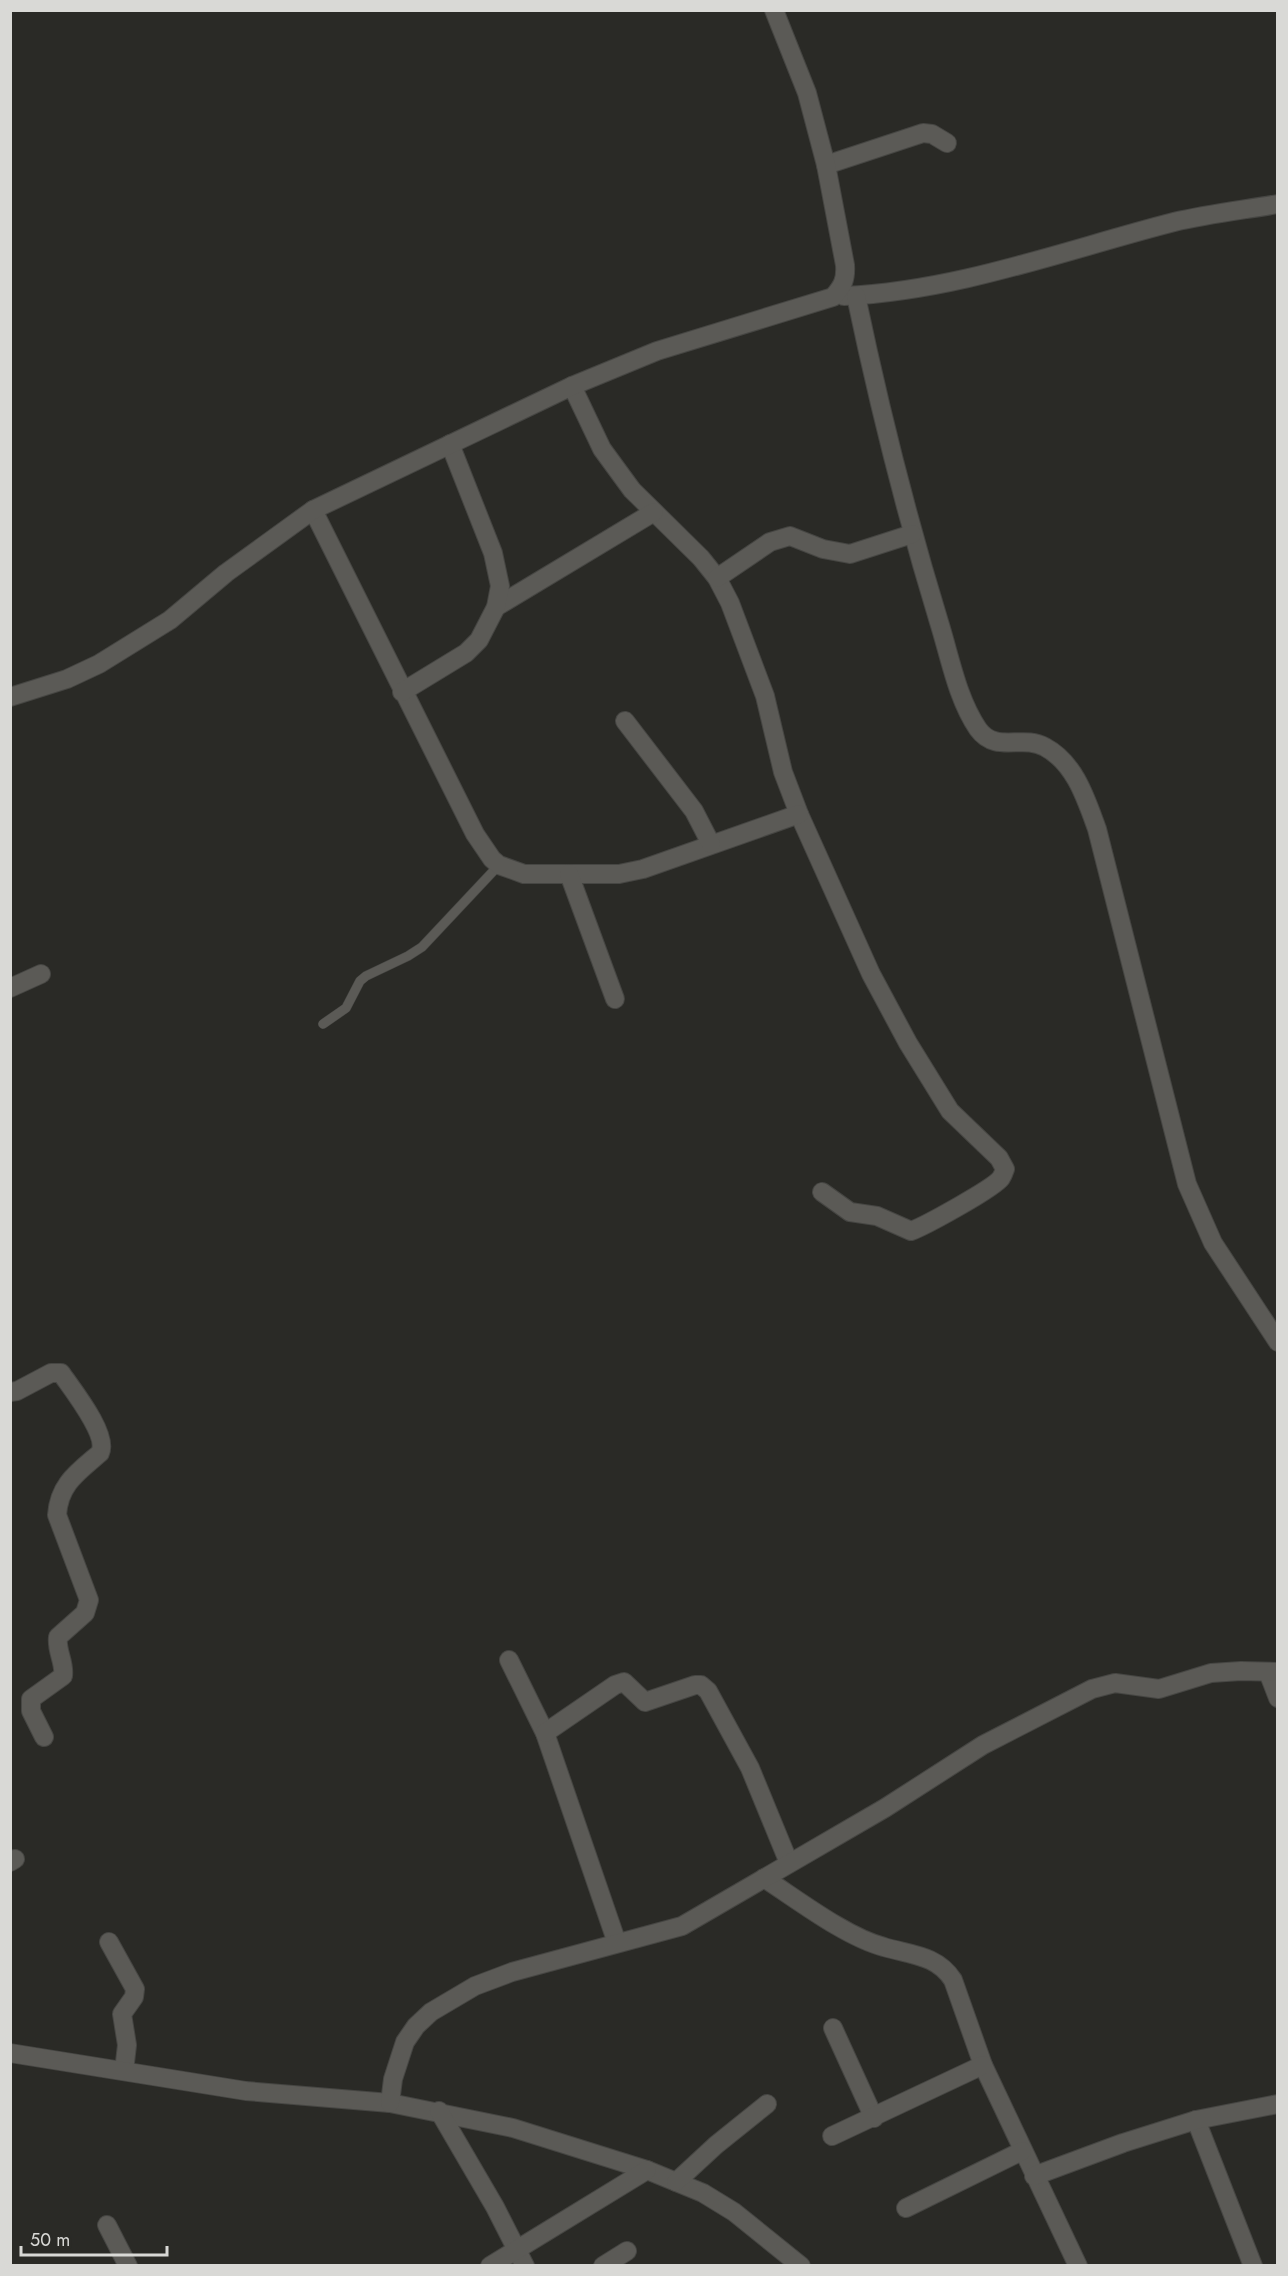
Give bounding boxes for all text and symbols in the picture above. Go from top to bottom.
scale bar [21,2219,166,2257]
text: 50 m [30,2227,70,2253]

